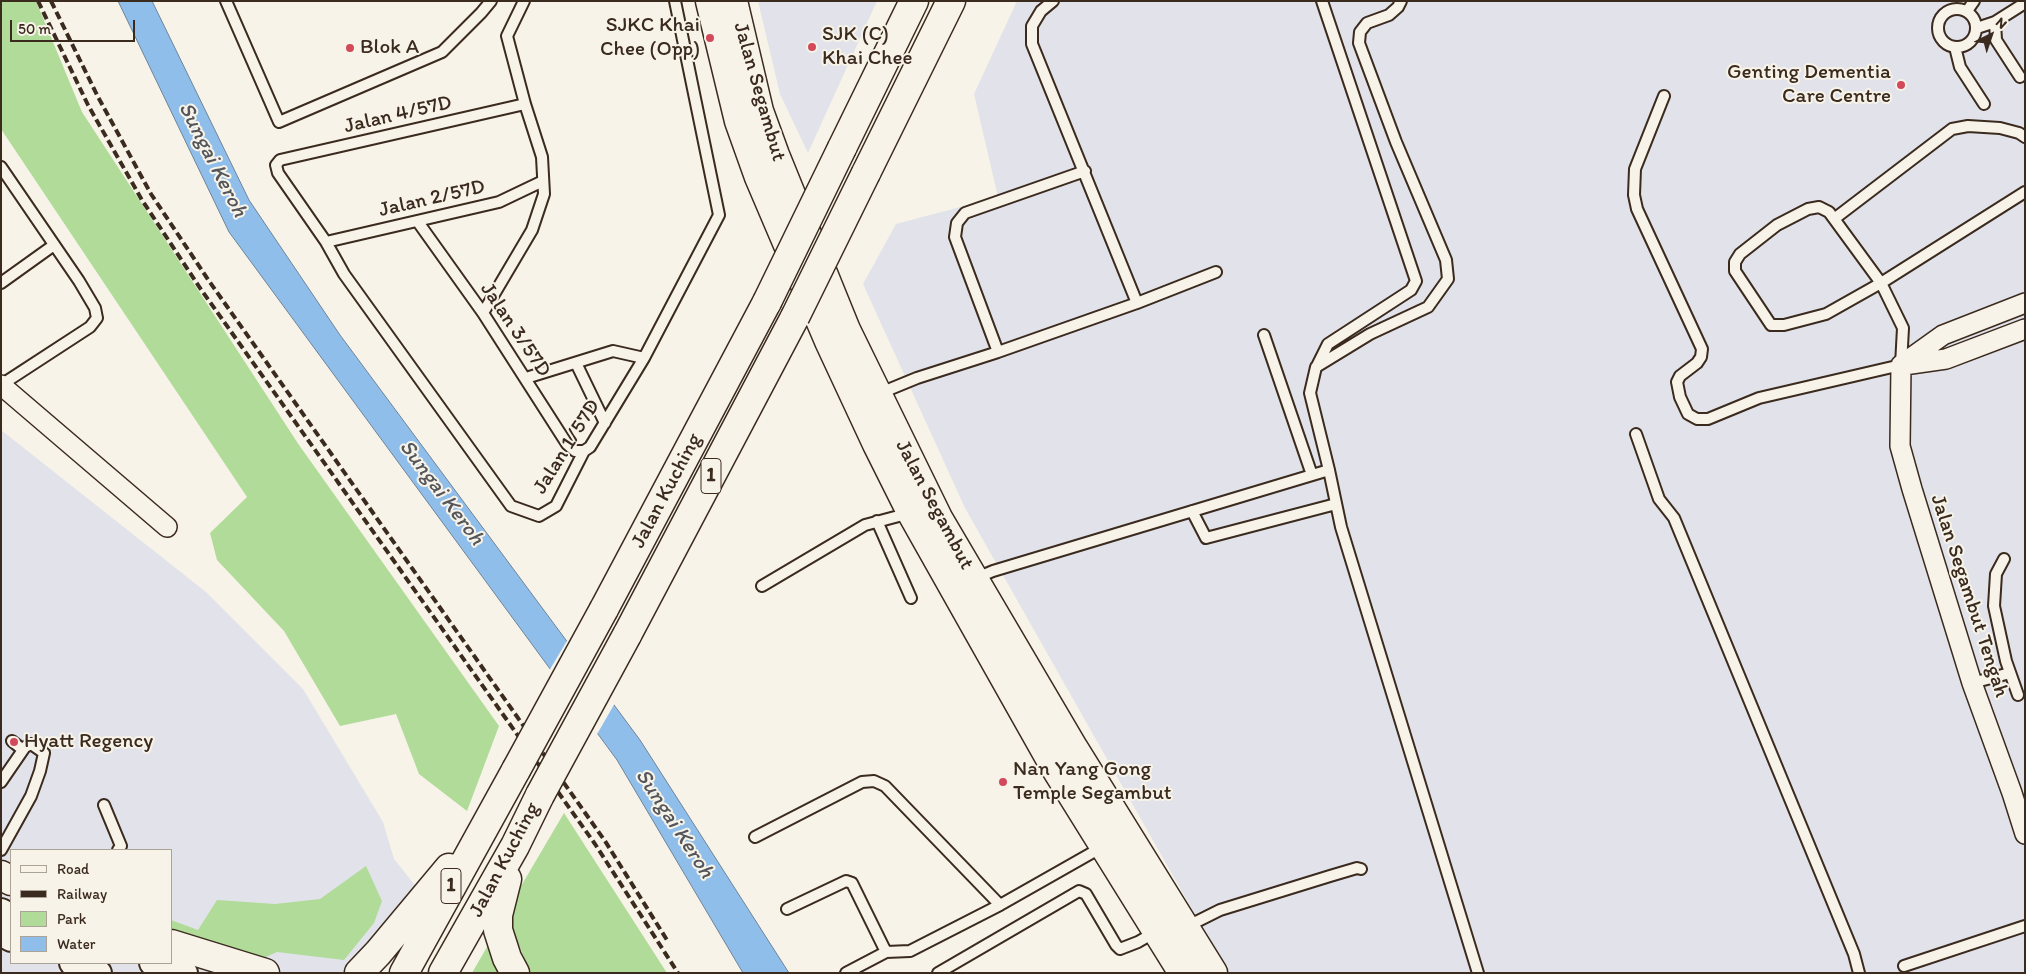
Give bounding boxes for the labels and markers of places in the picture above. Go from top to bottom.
place label: SJKC Khai Chee (Opp) [600,13,700,63]
place label: SJK (C) Khai Chee [822,22,913,72]
marker: SJKC Khai Chee (Opp) [704,32,716,44]
place label: Blok A [360,35,419,61]
marker: SJK (C) Khai Chee [806,41,818,53]
marker: Blok A [344,42,356,54]
place label: Genting Dementia Care Centre [1727,60,1891,110]
marker: Genting Dementia Care Centre [1895,79,1907,91]
place label: Hyatt Regency [24,729,153,755]
marker: Hyatt Regency [8,736,20,748]
place label: Nan Yang Gong Temple Segambut [1013,757,1172,807]
marker: Nan Yang Gong Temple Segambut [997,776,1009,788]

